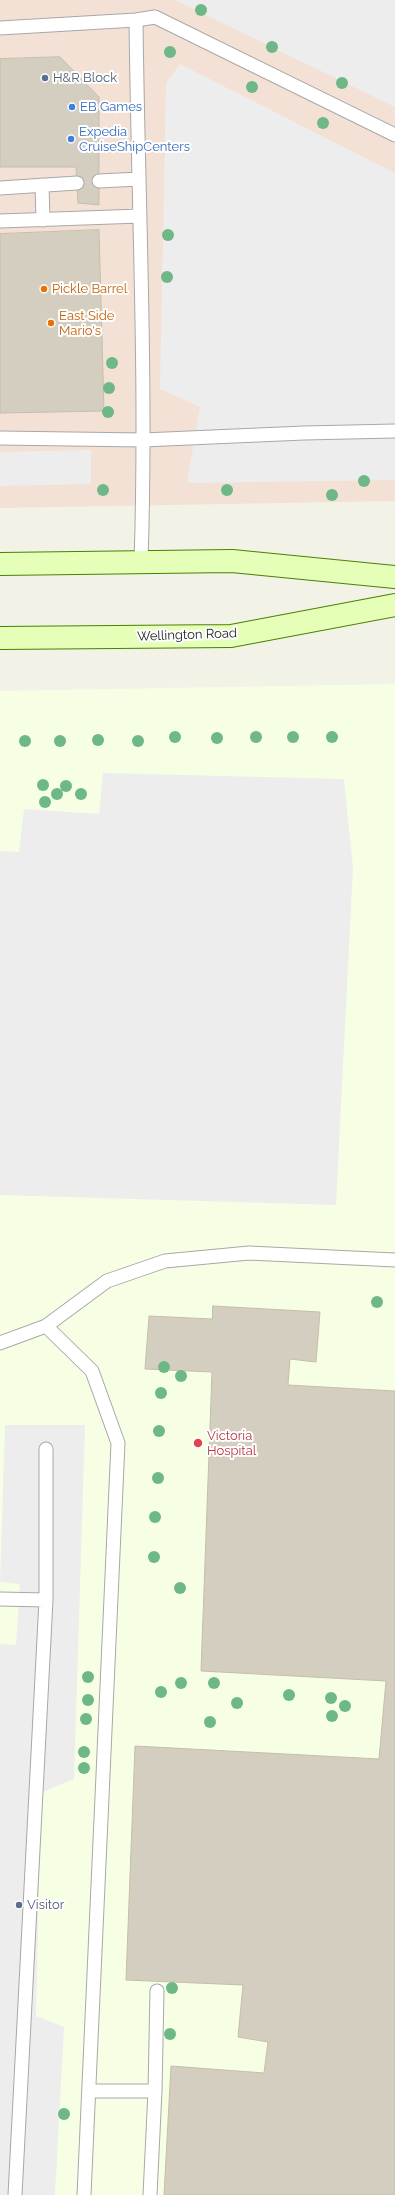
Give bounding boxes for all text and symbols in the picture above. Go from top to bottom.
place label: H&R Block [53,70,117,86]
marker: H&R Block [40,73,50,83]
place label: EB Games [80,99,142,115]
marker: EB Games [67,102,77,112]
place label: Expedia CruiseShipCenters [79,124,190,155]
marker: Expedia CruiseShipCenters [66,134,76,144]
place label: Pickle Barrel [52,281,127,297]
marker: Pickle Barrel [39,284,49,294]
place label: East Side Mario's [59,308,114,339]
marker: East Side Mario's [46,318,56,328]
street label: Wellington Road [137,625,237,645]
place label: Victoria Hospital [207,1428,256,1459]
marker: Victoria Hospital [192,1437,204,1449]
place label: Visitor [27,1897,64,1913]
marker: Visitor [14,1900,24,1910]

